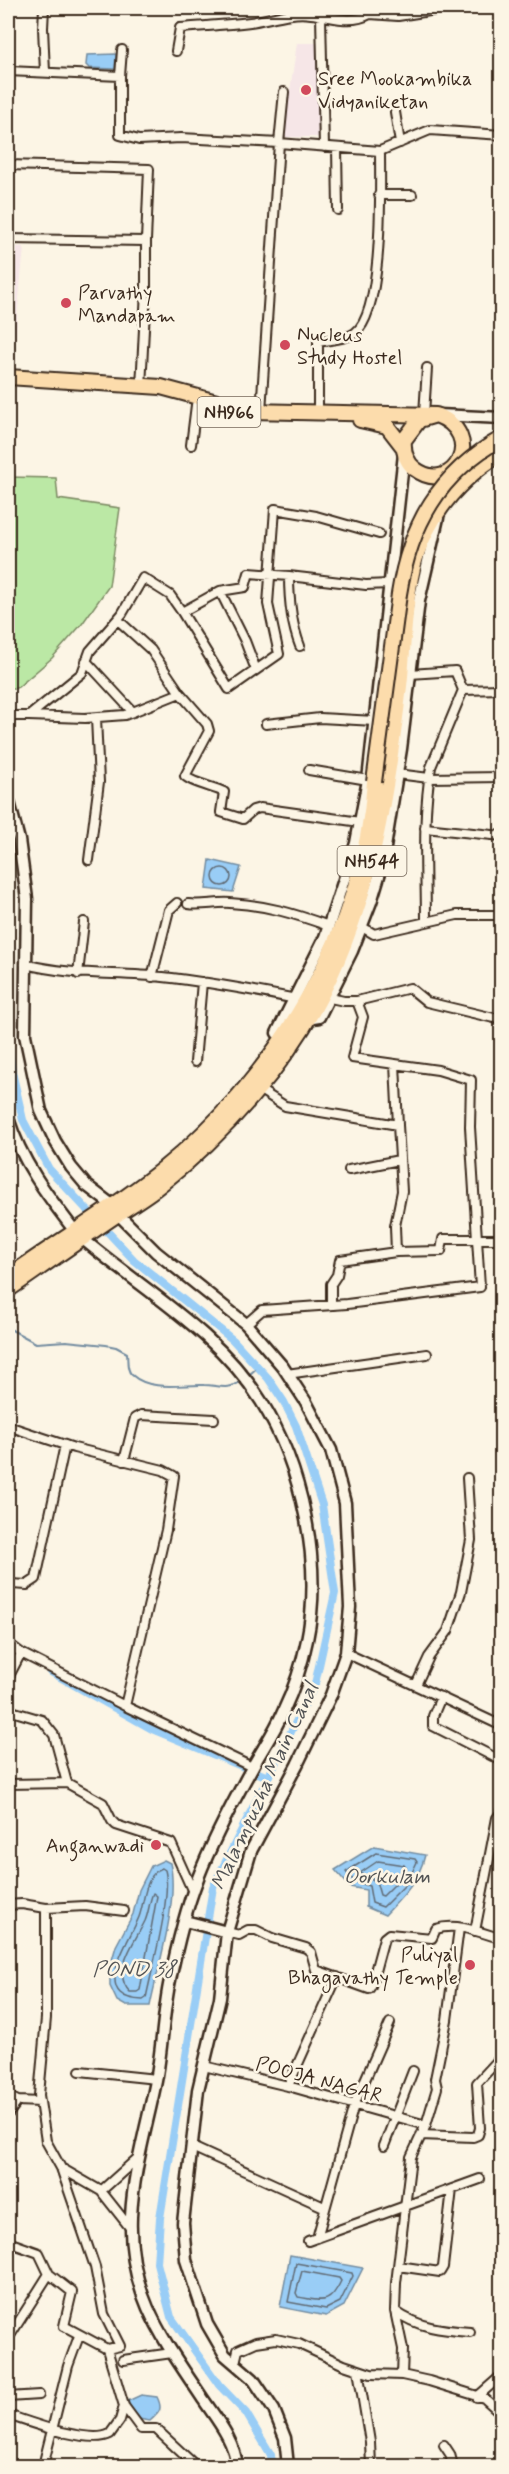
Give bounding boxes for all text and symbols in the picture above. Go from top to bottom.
place label: Sree Mookambika Vidyaniketan [318,66,472,116]
marker: Sree Mookambika Vidyaniketan [299,83,313,97]
place label: Parvathy Mandapam [78,280,176,330]
marker: Parvathy Mandapam [59,296,73,310]
place label: Nucleus Study Hostel [297,322,402,372]
marker: Nucleus Study Hostel [278,338,292,352]
road number: NH966 [198,397,260,427]
road number: NH544 [338,846,406,876]
water label: Malampuzha Main Canal [204,1676,326,1895]
place label: Anganwadi [46,1833,144,1862]
marker: Anganwadi [149,1838,163,1852]
water label: Oorkulam [344,1863,430,1891]
place label: Puliyal Bhagavathy Temple [288,1942,458,1993]
water label: POND 38 [92,1956,179,1984]
marker: Puliyal Bhagavathy Temple [463,1958,477,1972]
street label: POOJA NAGAR [253,2051,385,2110]

